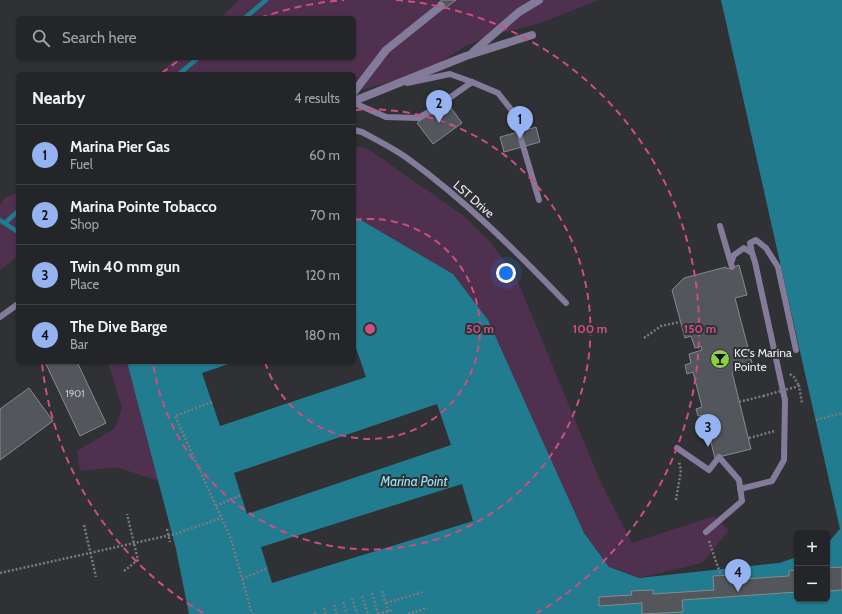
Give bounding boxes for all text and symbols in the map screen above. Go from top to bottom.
search box [16,16,356,60]
icon: search [30,27,52,49]
text: Search here [62,29,137,47]
text: Nearby [32,88,85,108]
text: 4 results [294,90,340,106]
pin: 2 [426,90,452,123]
pin: 1 [507,106,533,139]
text: Marina Pier Gas [70,138,170,156]
text: 1 [43,147,47,163]
text: 60 m [309,147,340,163]
text: Fuel [70,156,93,172]
street label: LST Drive [451,177,497,221]
text: Marina Pointe Tobacco [70,198,217,216]
text: 2 [42,207,48,223]
text: 70 m [310,207,340,223]
text: Shop [70,216,99,232]
text: Twin 40 mm gun [70,258,180,276]
your location [496,263,516,283]
text: 3 [41,267,49,283]
text: 120 m [306,267,340,283]
text: Place [70,276,99,292]
text: The Dive Barge [70,318,167,336]
text: 50 m [466,321,494,336]
text: 100 m [573,321,607,336]
text: 150 m [684,321,716,336]
centre of rings [363,322,377,336]
text: 4 [41,327,49,343]
text: 180 m [304,327,340,343]
text: Bar [70,336,88,352]
place label: KC's Marina Pointe [734,345,792,374]
bar icon: KC's Marina Pointe [709,348,731,370]
house number: 1901 [65,387,85,400]
pin: 3 [695,414,721,447]
water label: Marina Point [380,473,448,489]
map controls [794,530,830,602]
button: + [794,530,830,566]
pin: 4 [725,559,751,592]
button: − [794,566,830,602]

